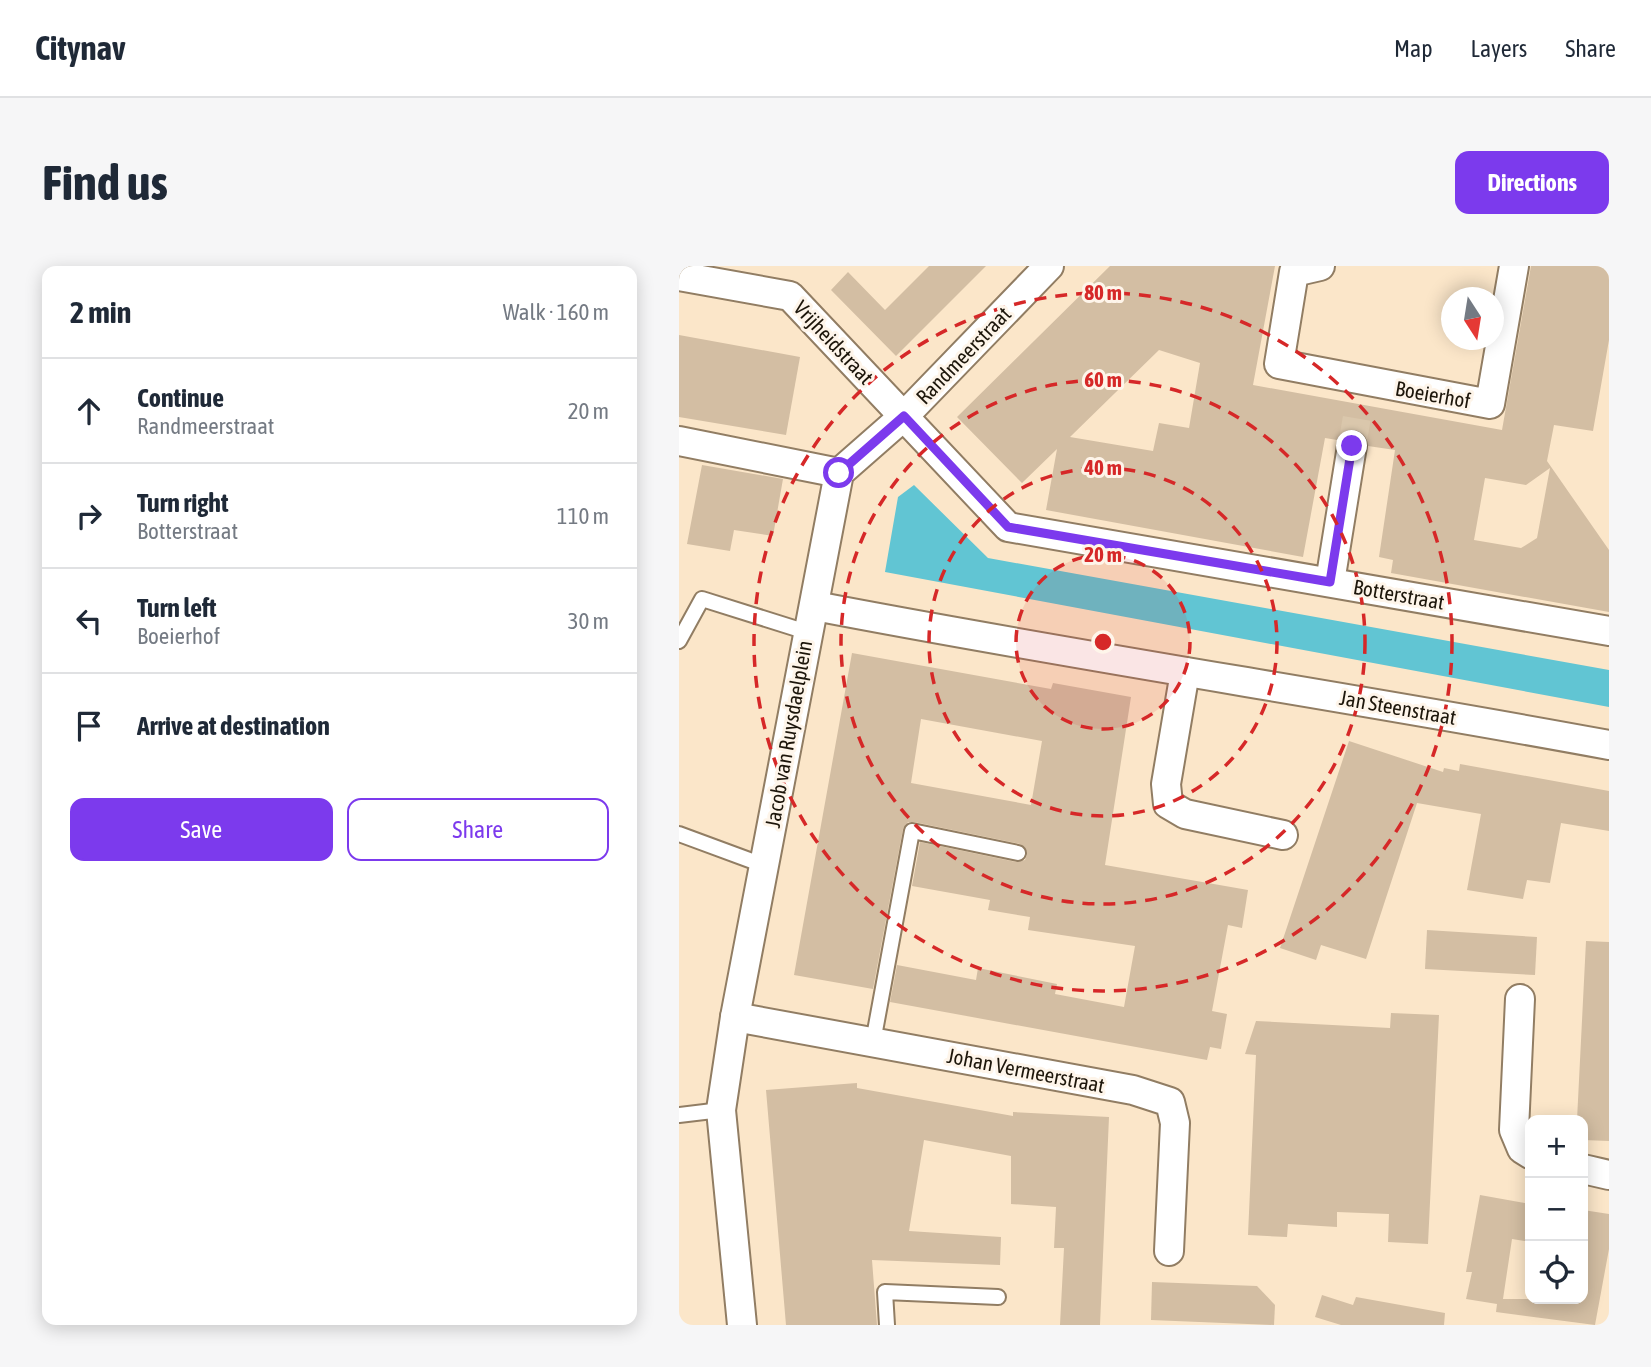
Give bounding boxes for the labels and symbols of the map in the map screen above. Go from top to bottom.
text: 80 m [1084,280,1122,304]
north arrow [1441,287,1504,350]
street label: Vrijheidstraat [789,295,879,389]
street label: Randmeerstraat [911,302,1015,408]
text: 60 m [1084,367,1122,391]
street label: Boeierhof [1394,376,1473,412]
route end [1336,430,1367,461]
text: 40 m [1083,455,1122,479]
route start [823,457,854,488]
text: 20 m [1084,542,1122,566]
street label: Botterstraat [1351,574,1447,614]
centre of rings [1091,630,1115,654]
street label: Jacob van Ruysdaelplein [760,639,816,829]
street label: Jan Steenstraat [1338,685,1458,729]
street label: Johan Vermeerstraat [945,1043,1107,1097]

